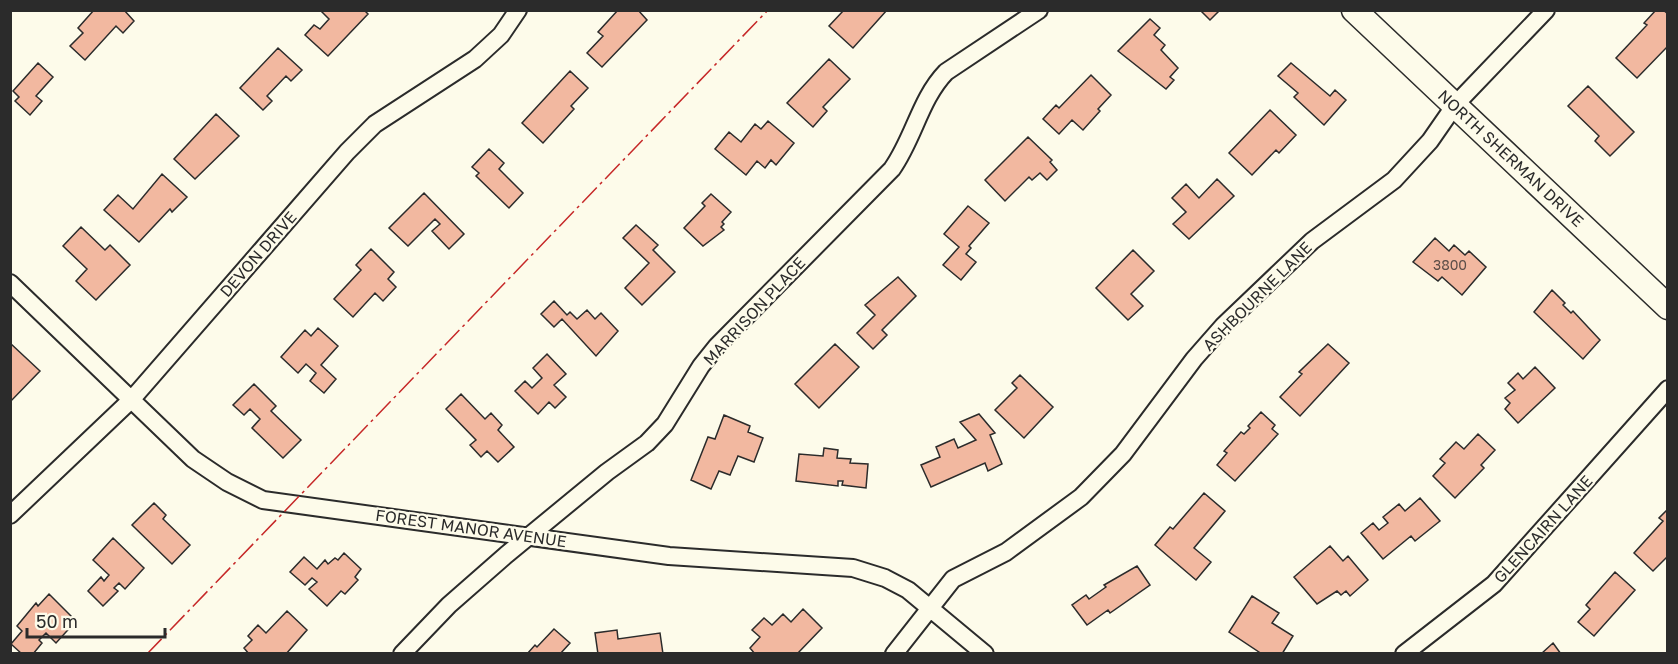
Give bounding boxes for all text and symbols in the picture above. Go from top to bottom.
street label: NORTH SHERMAN DRIVE [1434,85,1588,231]
street label: DEVON DRIVE [215,207,301,301]
street label: ASHBOURNE LANE [1198,237,1316,355]
street label: MARRISON PLACE [699,253,809,369]
house number: 3800 [1433,256,1467,273]
street label: GLENCAIRN LANE [1489,471,1597,587]
street label: FOREST MANOR AVENUE [374,505,568,551]
scale bar [27,601,165,639]
text: 50 m [36,610,78,632]

